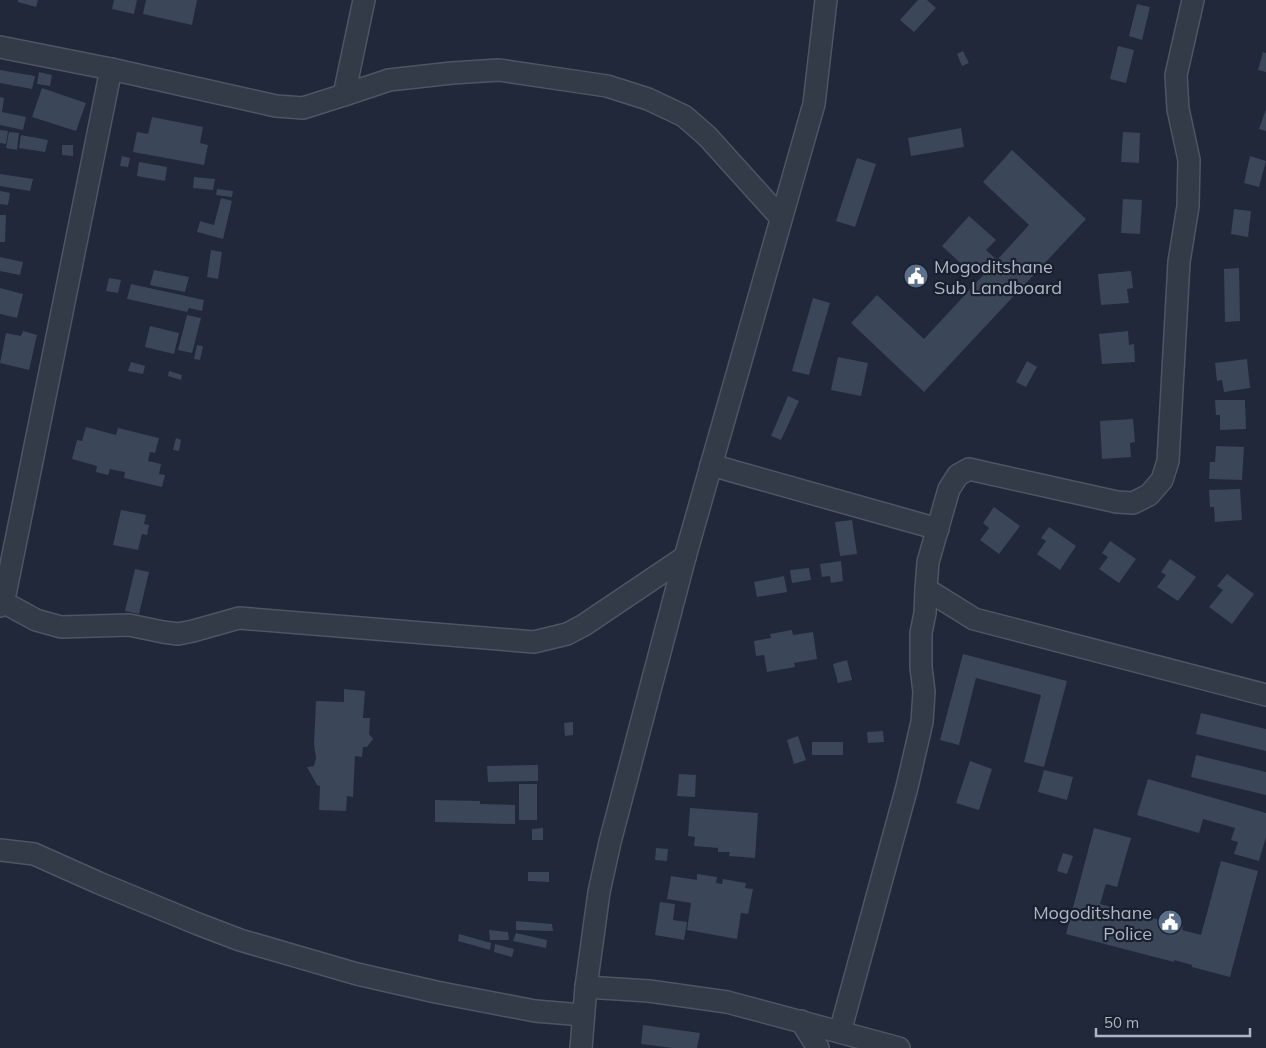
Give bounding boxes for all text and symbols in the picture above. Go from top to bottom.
place label: Mogoditshane Sub Landboard [934,255,1062,299]
public building icon: Mogoditshane Sub Landboard [903,263,929,289]
place label: Mogoditshane Police [1033,901,1152,945]
public building icon: Mogoditshane Police [1157,909,1183,935]
scale bar [1096,1006,1250,1038]
text: 50 m [1104,1013,1139,1032]

